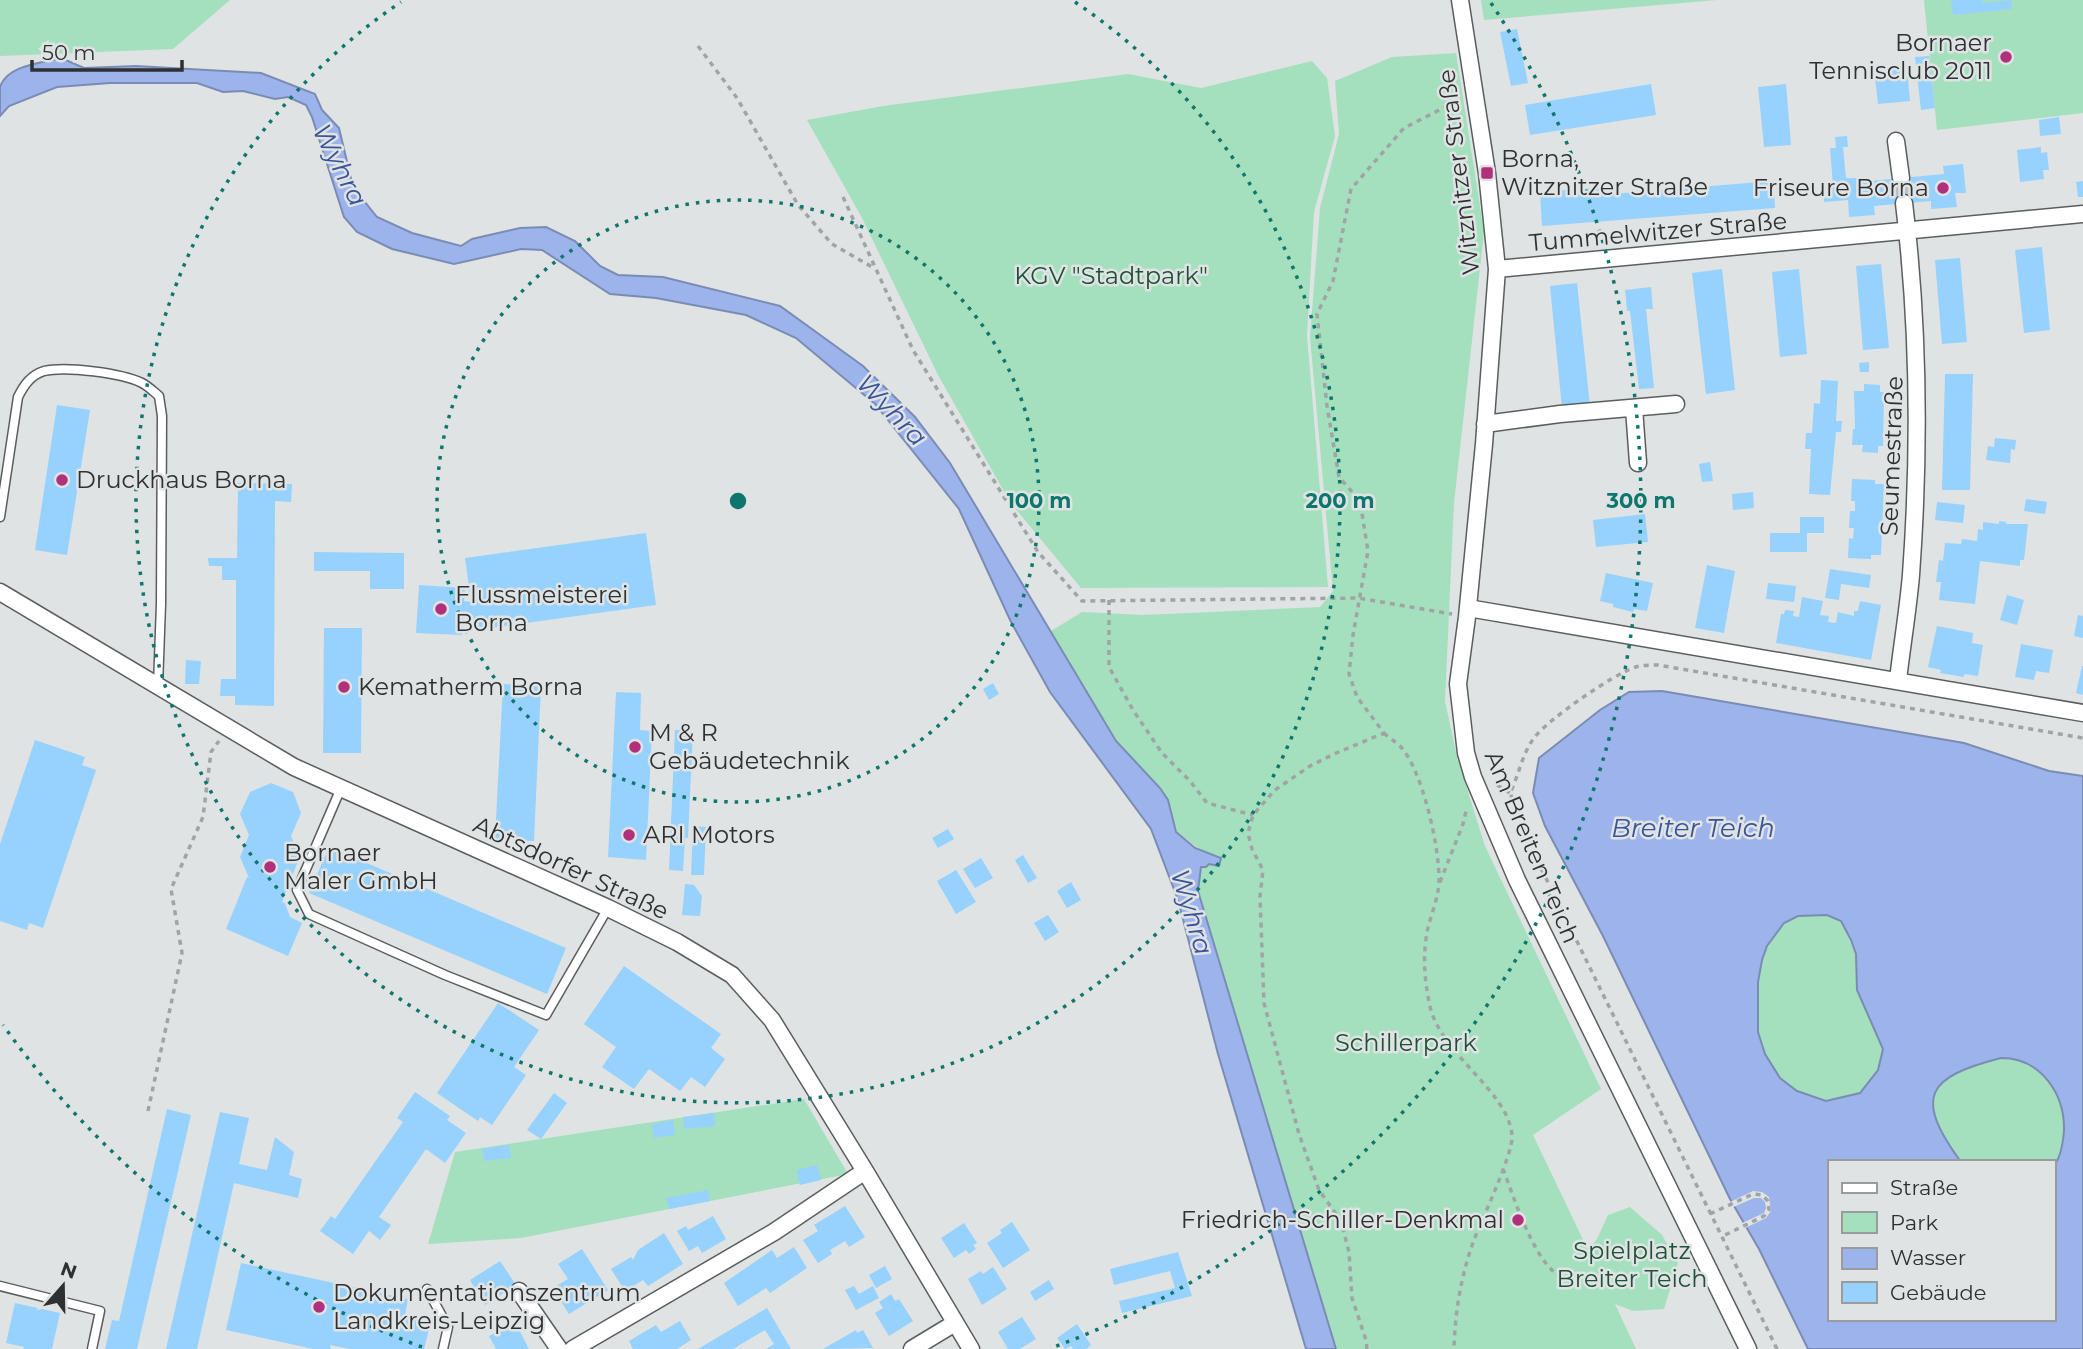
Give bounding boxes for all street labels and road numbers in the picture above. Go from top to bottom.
street label: Witznitzer Straße [1431,68,1486,277]
street label: Tummelwitzer Straße [1528,206,1788,257]
street label: Seumestraße [1874,375,1909,537]
street label: Am Breiten Teich [1479,746,1586,947]
street label: Abtsdorfer Straße [469,810,673,925]

